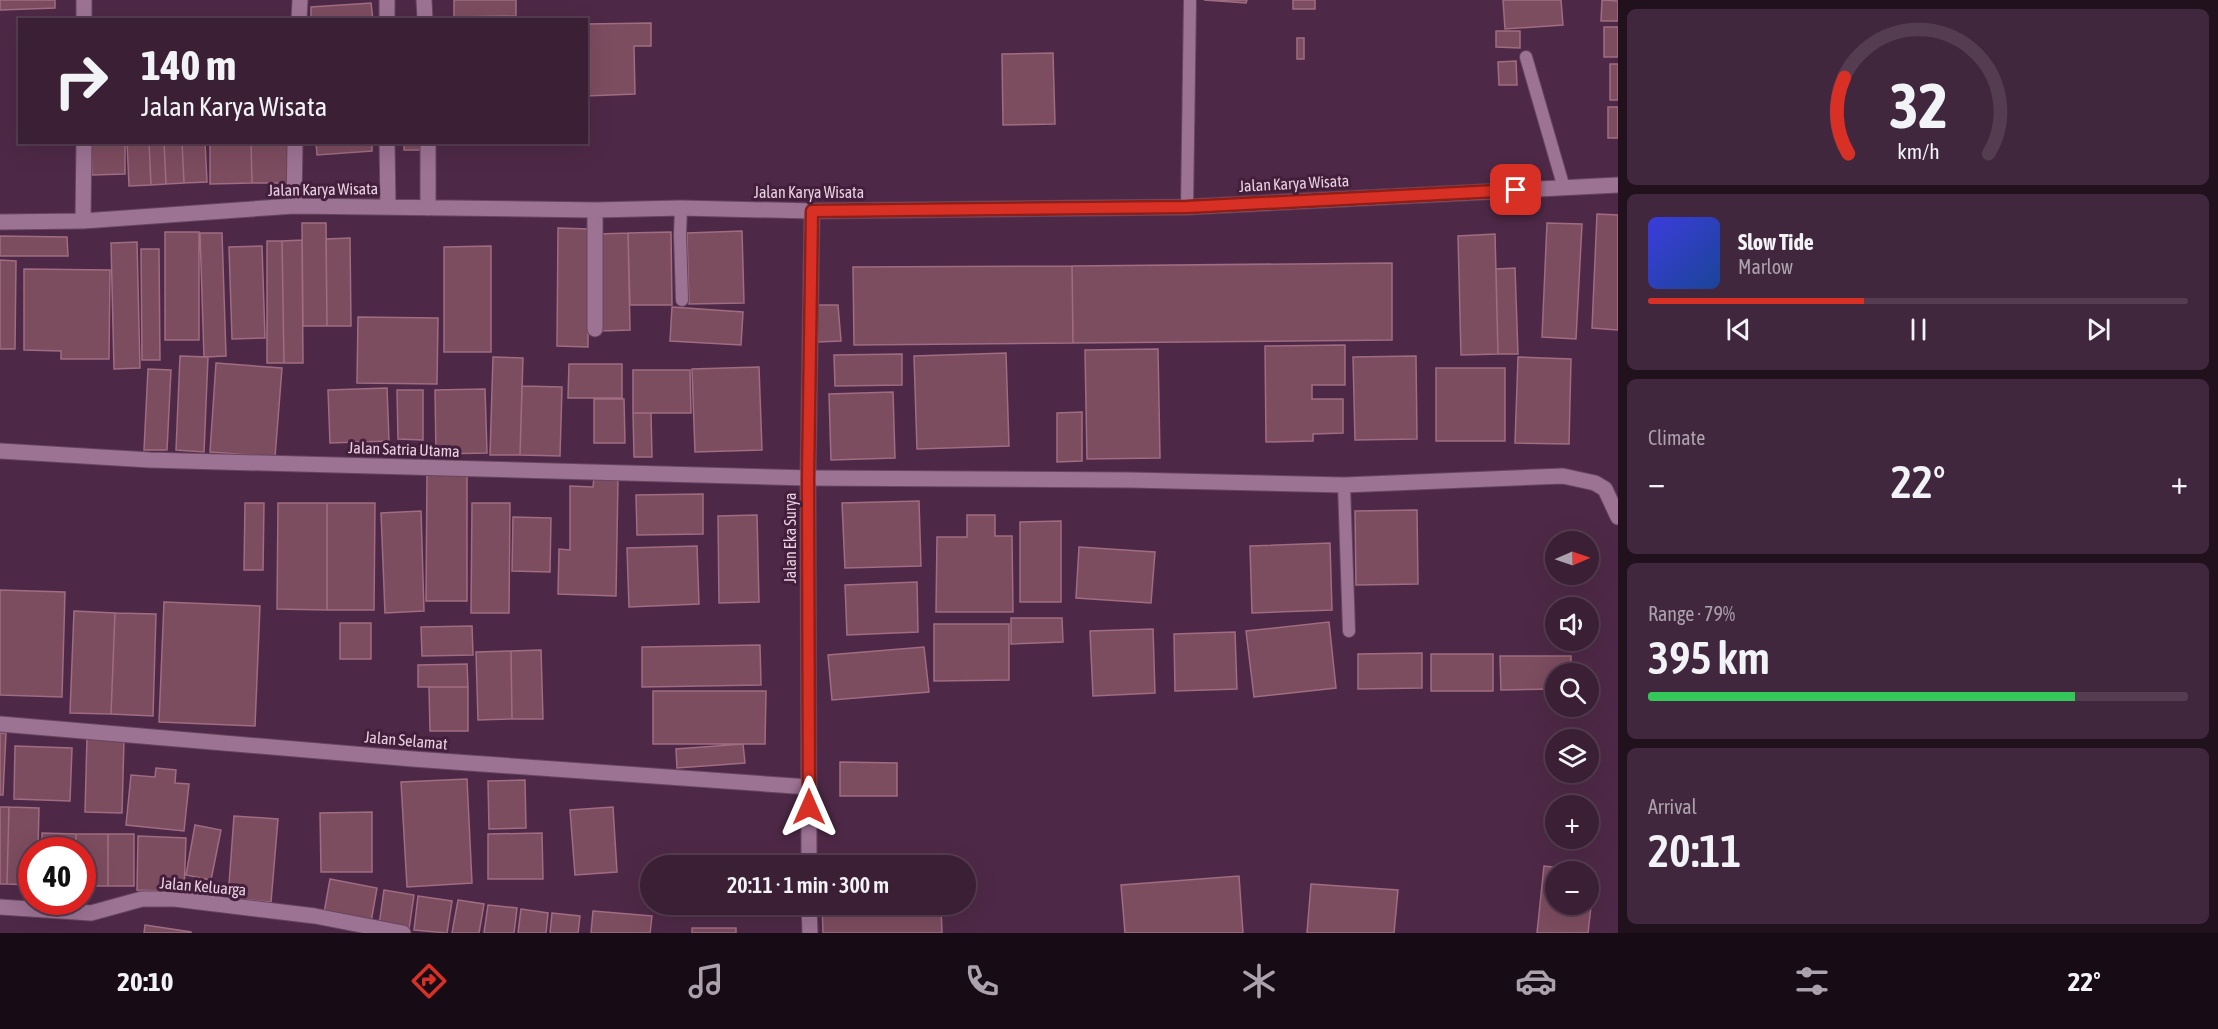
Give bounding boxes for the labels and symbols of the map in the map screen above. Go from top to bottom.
pin [1490,164,1541,215]
street label: Jalan Karya Wisata [1238,171,1350,196]
street label: Jalan Karya Wisata [268,179,378,200]
street label: Jalan Karya Wisata [754,183,864,202]
street label: Jalan Satria Utama [348,438,460,460]
street label: Jalan Eka Surya [781,493,800,583]
north arrow [1545,531,1599,585]
street label: Jalan Selamat [364,727,449,753]
position arrow [777,775,841,839]
speed limit sign: 40 [18,837,96,915]
street label: Jalan Keluarga [159,873,247,900]

